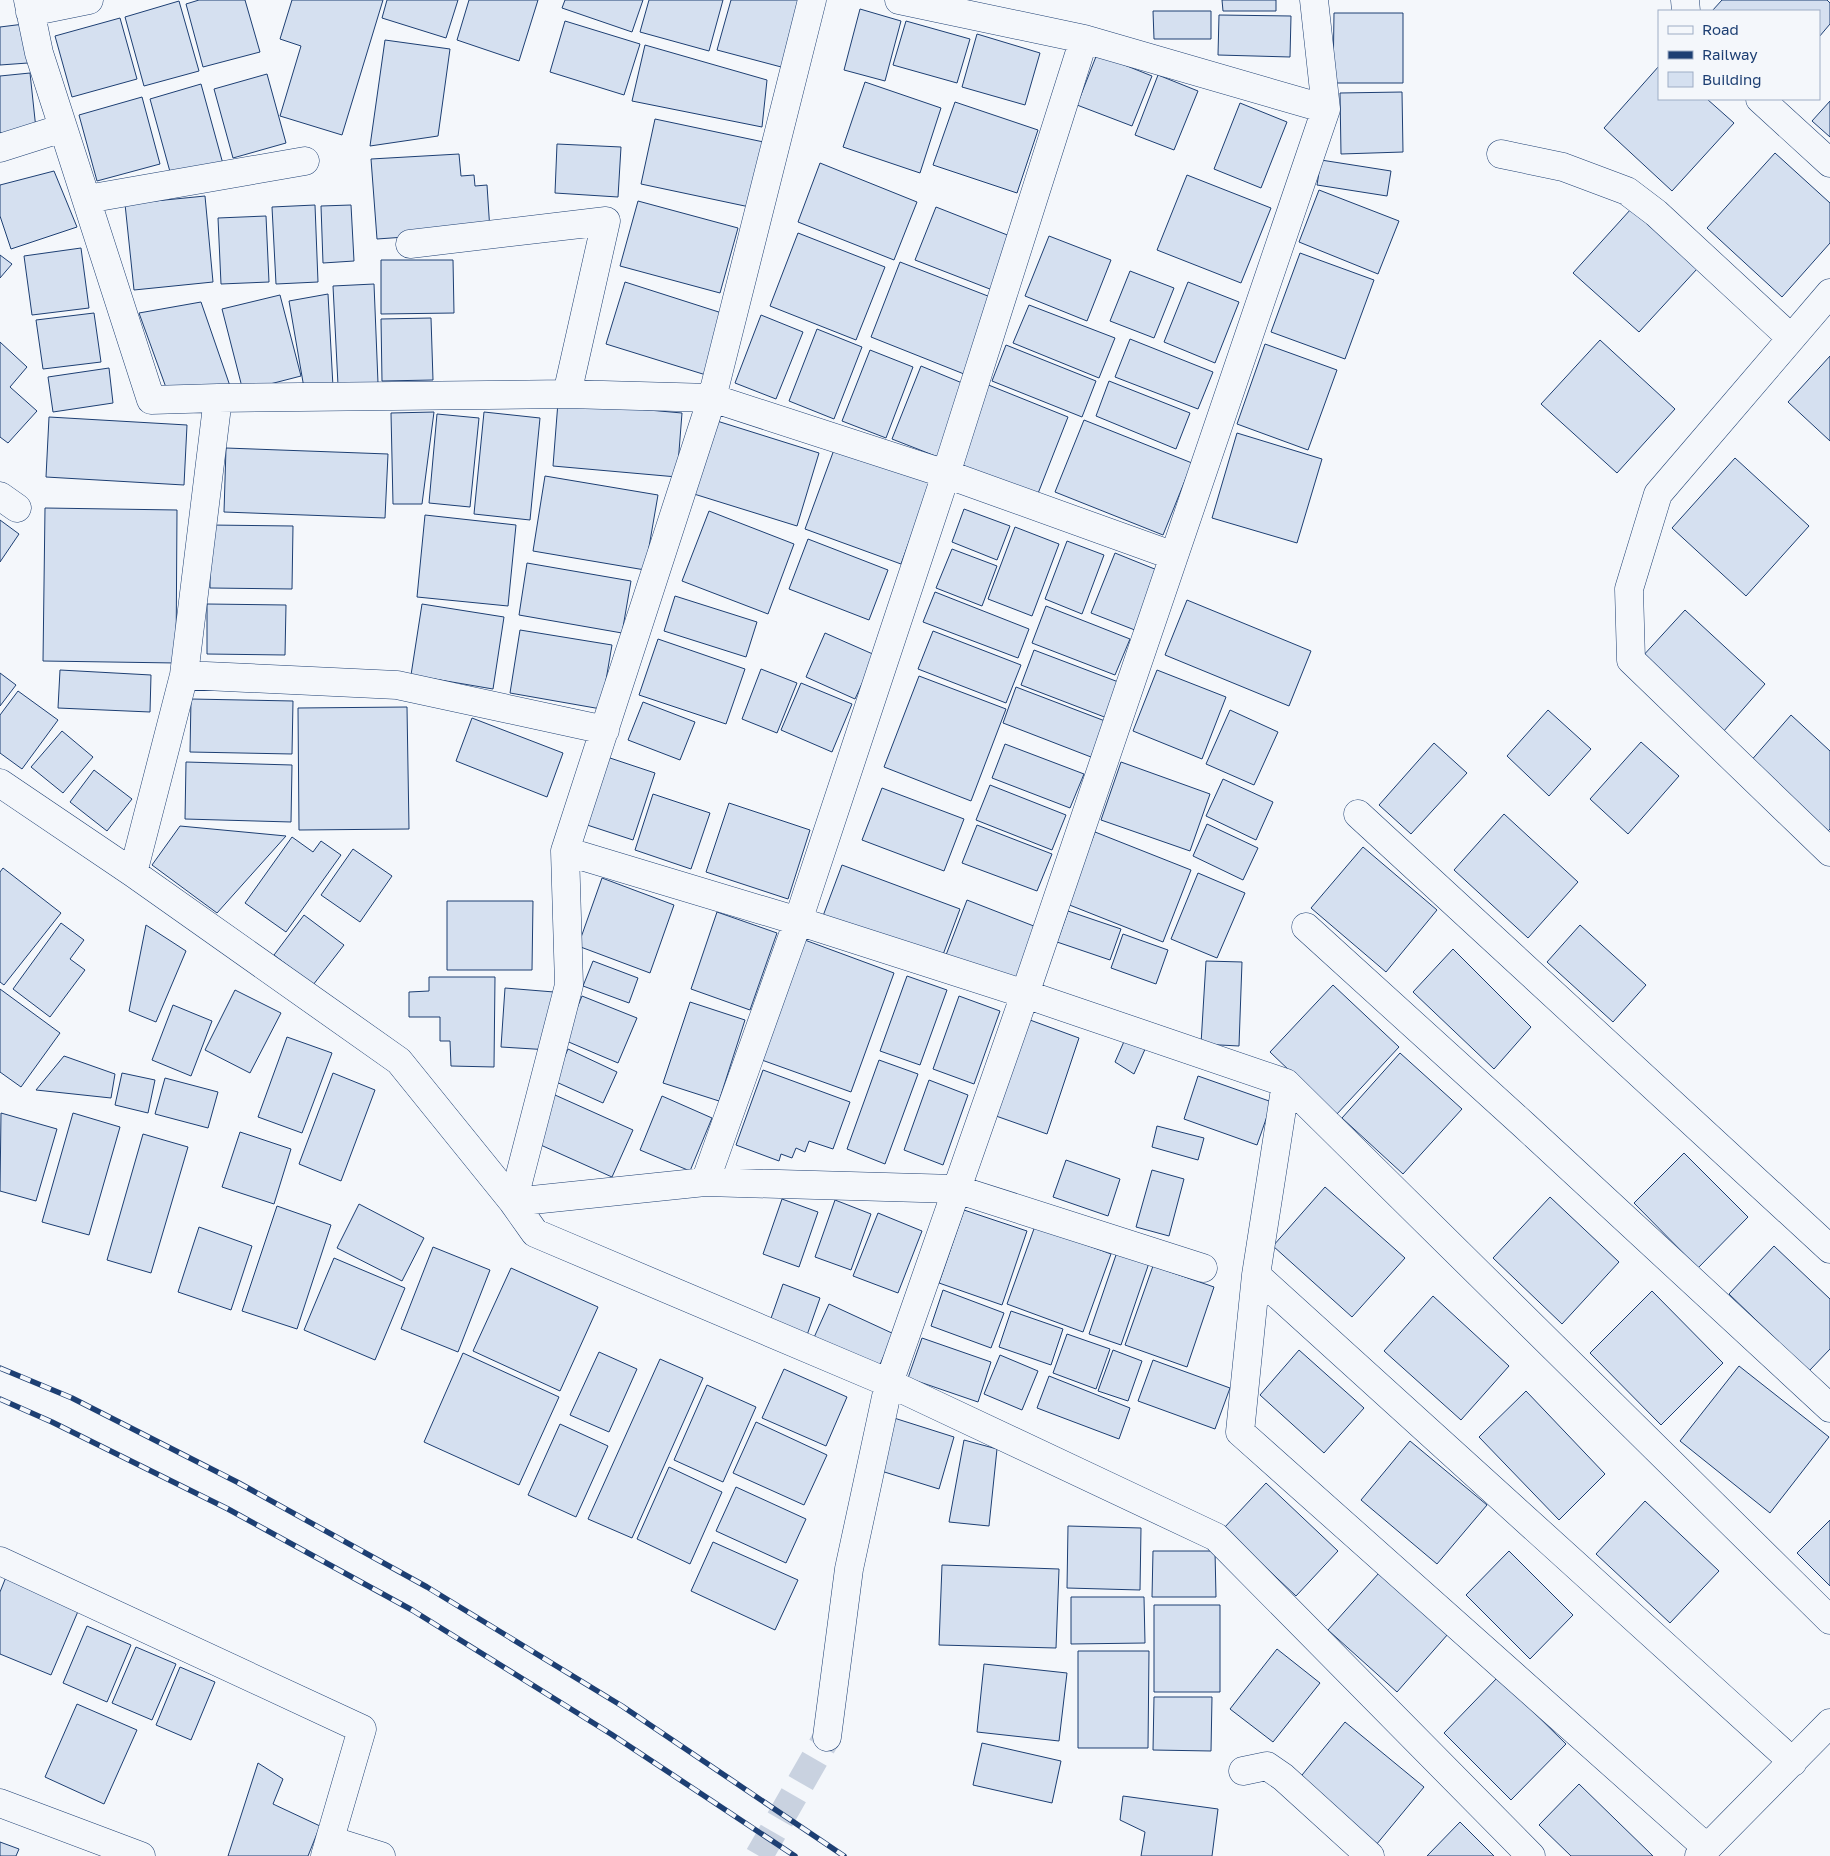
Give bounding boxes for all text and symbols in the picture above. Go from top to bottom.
legend [1658,10,1820,100]
text: Road [1702,20,1739,38]
text: Railway [1702,45,1758,63]
text: Building [1702,70,1762,88]

